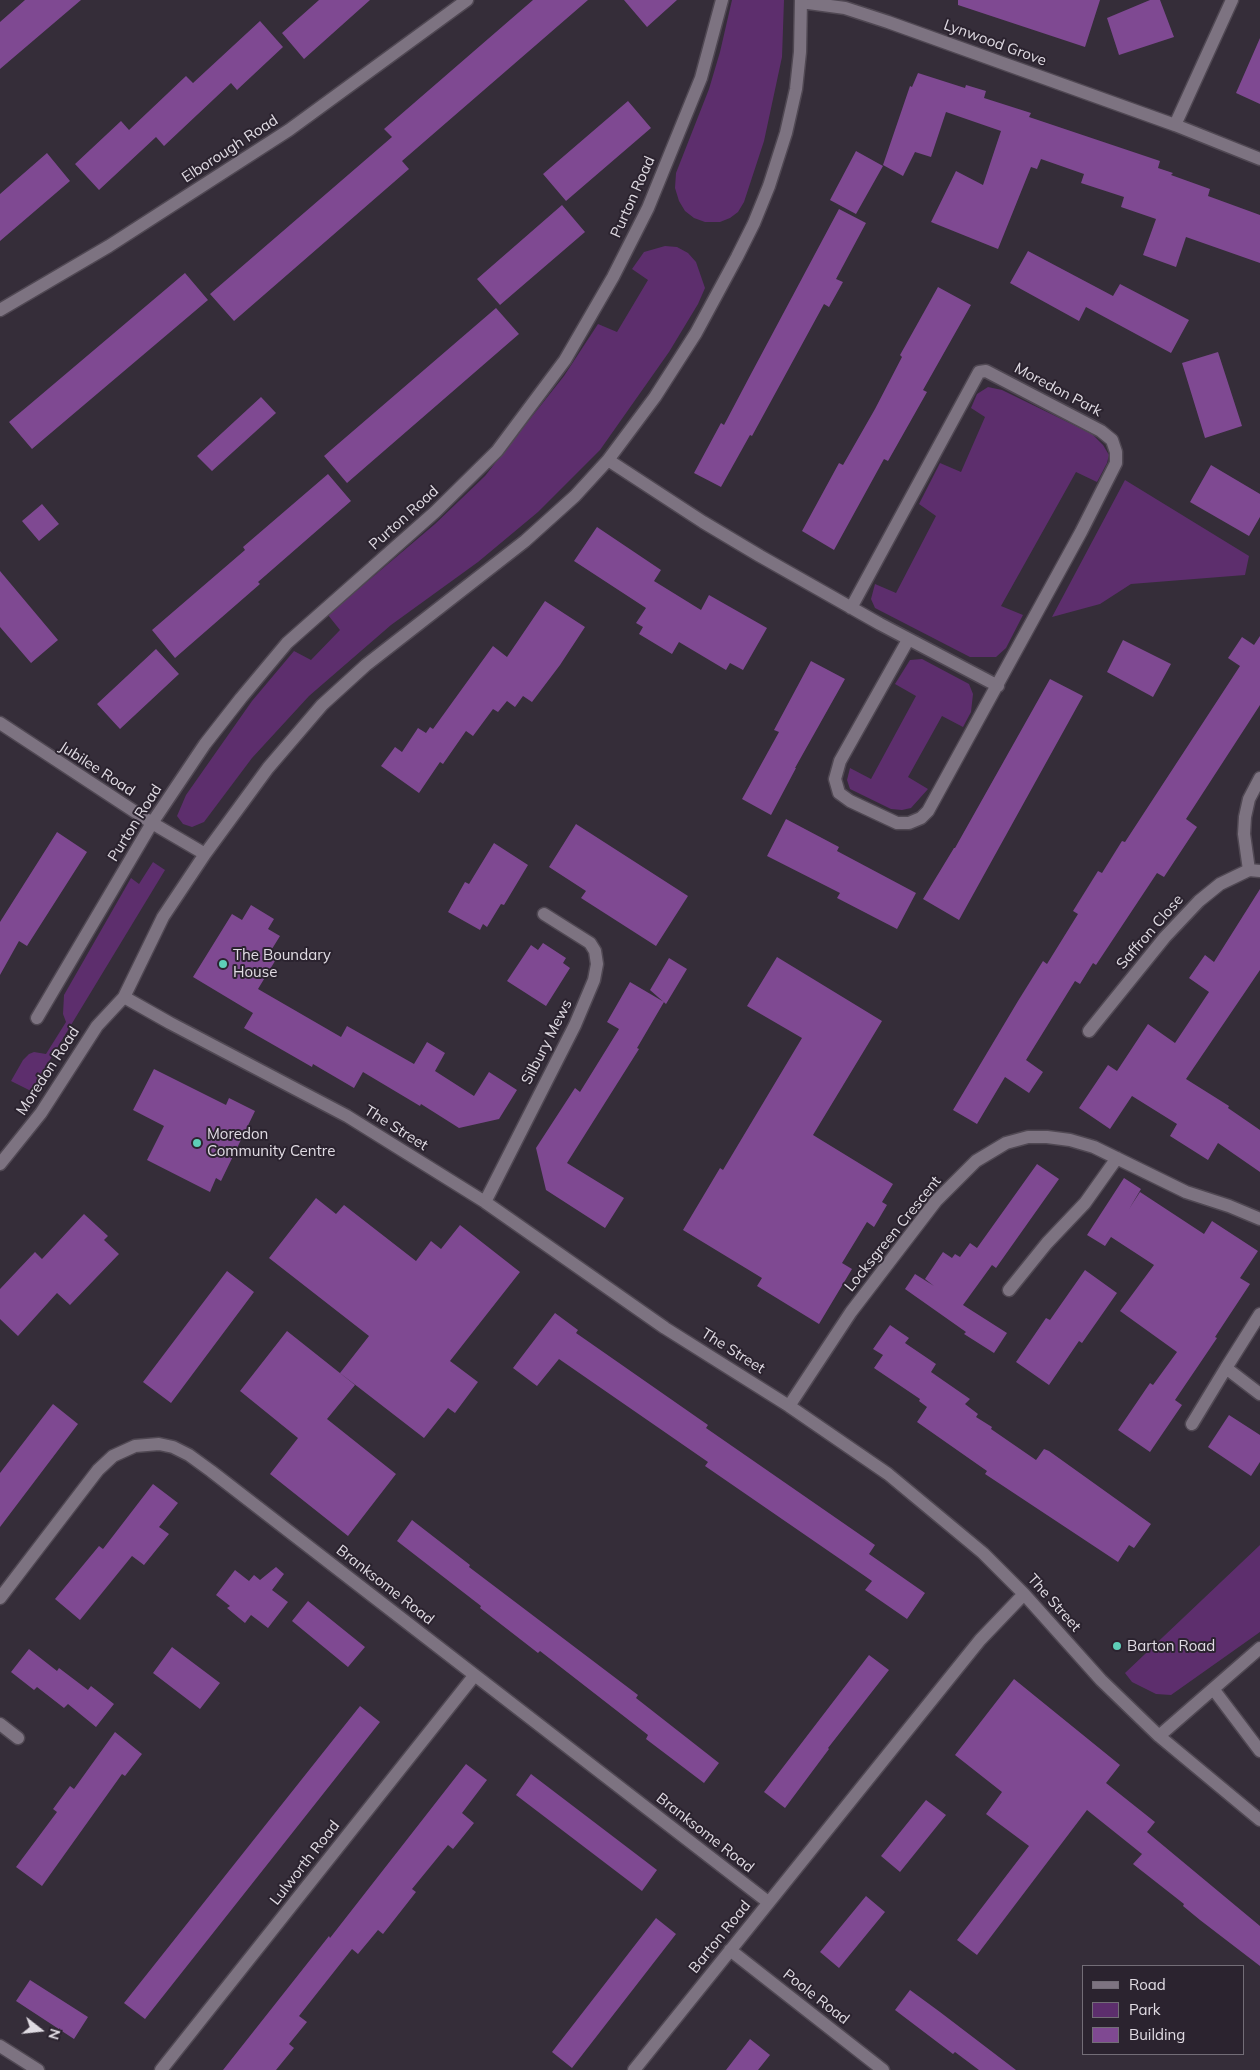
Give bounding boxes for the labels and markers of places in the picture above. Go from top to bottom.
place label: The Boundary House [233,946,331,981]
marker: The Boundary House [217,958,229,970]
place label: Moredon Community Centre [207,1125,335,1160]
marker: Moredon Community Centre [191,1137,203,1149]
place label: Barton Road [1127,1637,1215,1655]
marker: Barton Road [1111,1640,1123,1652]

